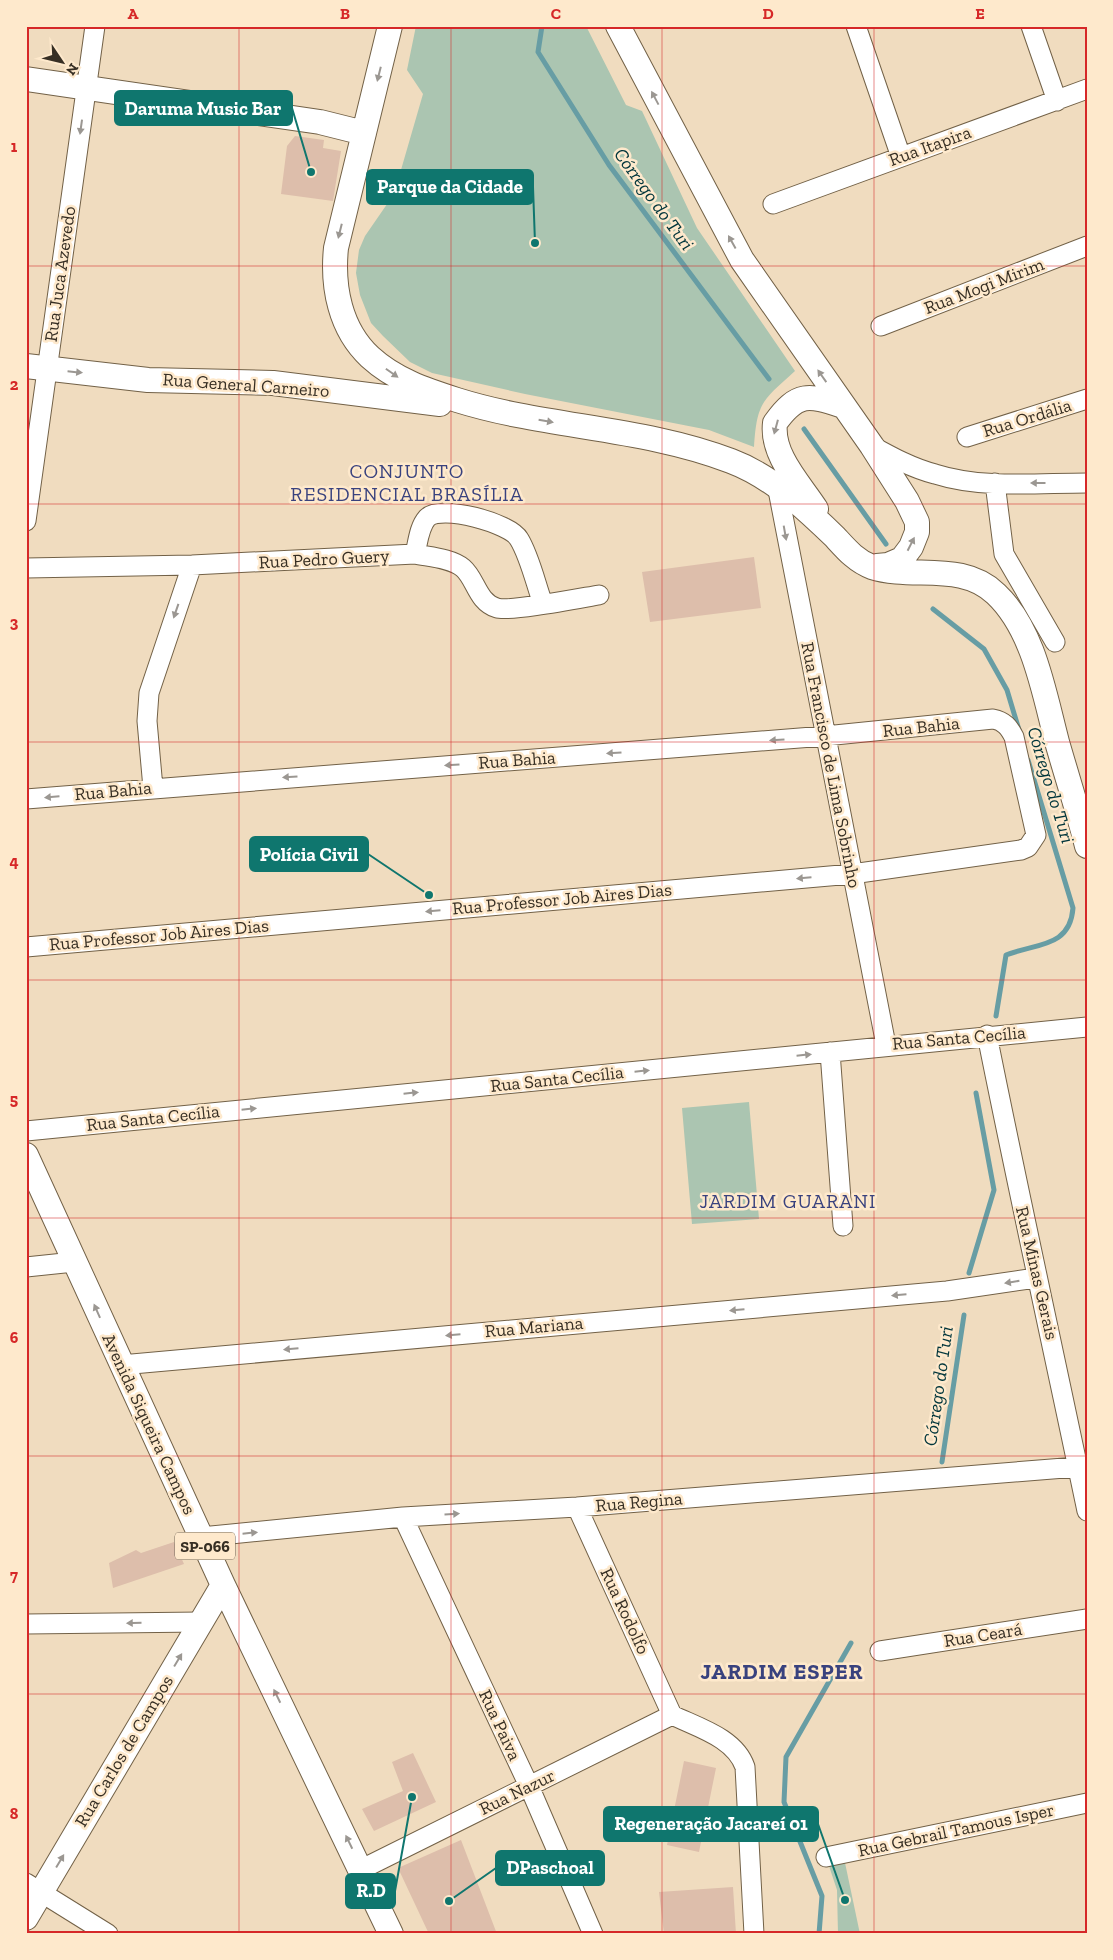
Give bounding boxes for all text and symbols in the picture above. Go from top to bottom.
text: A [128,4,139,23]
text: B [340,4,350,23]
text: C [551,4,561,23]
text: D [762,4,774,23]
text: E [975,4,985,23]
north arrow [38,38,88,88]
text: N [62,60,82,79]
one-way arrow [375,66,383,81]
callout: Daruma Music Bar [115,91,292,125]
one-way arrow [651,91,659,105]
text: Daruma Music Bar [125,97,282,120]
one-way arrow [77,119,85,135]
street label: Rua Itapira [886,121,974,171]
text: 1 [11,137,18,156]
water label: Córrego do Turi [609,143,699,255]
callout: Parque da Cidade [367,170,533,204]
text: Parque da Cidade [377,175,523,198]
street label: Rua Juca Azevedo [40,205,80,343]
one-way arrow [336,224,344,239]
one-way arrow [727,235,736,248]
street label: Rua Mogi Mirim [921,253,1048,319]
one-way arrow [67,368,83,376]
street label: Rua General Carneiro [162,368,330,402]
one-way arrow [385,368,399,378]
one-way arrow [817,370,827,383]
text: 2 [10,375,19,394]
street label: Rua Ordália [980,394,1074,442]
one-way arrow [538,417,554,425]
one-way arrow [772,419,780,435]
district label: CONJUNTO RESIDENCIAL BRASÍLIA [290,459,524,506]
one-way arrow [1030,479,1046,487]
one-way arrow [782,525,790,541]
one-way arrow [908,537,916,551]
street label: Rua Pedro Guery [258,545,391,573]
one-way arrow [171,604,179,619]
text: 3 [10,613,19,632]
street label: Rua Francisco de Lima Sobrinho [796,640,866,890]
street label: Rua Bahia [881,712,961,742]
water label: Córrego do Turi [1022,724,1080,846]
one-way arrow [768,737,784,745]
street label: Rua Bahia [478,746,557,774]
one-way arrow [606,749,622,757]
one-way arrow [444,761,460,769]
one-way arrow [282,774,298,782]
street label: Rua Bahia [74,777,153,805]
one-way arrow [44,793,60,801]
callout: Polícia Civil [250,837,368,871]
text: Polícia Civil [260,843,359,866]
text: 4 [9,852,19,871]
one-way arrow [795,874,811,882]
street label: Rua Professor Job Aires Dias [451,878,673,920]
one-way arrow [424,907,440,915]
street label: Rua Professor Job Aires Dias [48,914,270,956]
street label: Rua Santa Cecília [891,1021,1027,1055]
one-way arrow [796,1051,812,1059]
street label: Rua Santa Cecília [489,1061,625,1097]
one-way arrow [634,1067,650,1075]
one-way arrow [403,1089,419,1097]
text: 5 [10,1090,18,1109]
street label: Rua Santa Cecília [85,1100,221,1136]
one-way arrow [241,1105,257,1113]
district label: JARDIM GUARANI [700,1189,876,1213]
street label: Rua Minas Gerais [1011,1204,1063,1342]
one-way arrow [1004,1278,1020,1286]
one-way arrow [890,1292,906,1300]
one-way arrow [92,1304,100,1318]
one-way arrow [728,1306,744,1314]
street label: Rua Mariana [484,1312,584,1342]
water label: Córrego do Turi [918,1324,958,1447]
text: 6 [10,1328,19,1347]
street label: Avenida Siqueira Campos [97,1330,201,1518]
one-way arrow [445,1331,461,1339]
one-way arrow [283,1345,299,1353]
street label: Rua Regina [595,1487,684,1517]
one-way arrow [444,1510,460,1518]
one-way arrow [242,1528,258,1536]
road number: SP-066 [175,1532,235,1560]
street label: Rua Rodolfo [595,1564,655,1658]
text: 7 [10,1566,18,1585]
street label: Rua Ceará [942,1618,1024,1652]
one-way arrow [126,1619,142,1627]
one-way arrow [174,1653,182,1668]
district label: JARDIM ESPER [700,1658,864,1685]
street label: Rua Carlos de Campos [70,1671,178,1831]
street label: Rua Paiva [474,1686,526,1764]
one-way arrow [273,1689,281,1703]
street label: Rua Nazur [476,1764,558,1820]
street label: Rua Gebrail Tamous Isper [856,1798,1056,1862]
text: 8 [10,1804,19,1823]
callout: Regeneração Jacareí 01 [604,1807,818,1841]
text: Regeneração Jacareí 01 [614,1812,808,1835]
one-way arrow [344,1835,352,1849]
callout: DPaschoal [496,1851,604,1885]
one-way arrow [55,1854,64,1867]
text: DPaschoal [506,1856,594,1879]
callout: R.D [346,1874,395,1908]
text: R.D [356,1879,386,1902]

